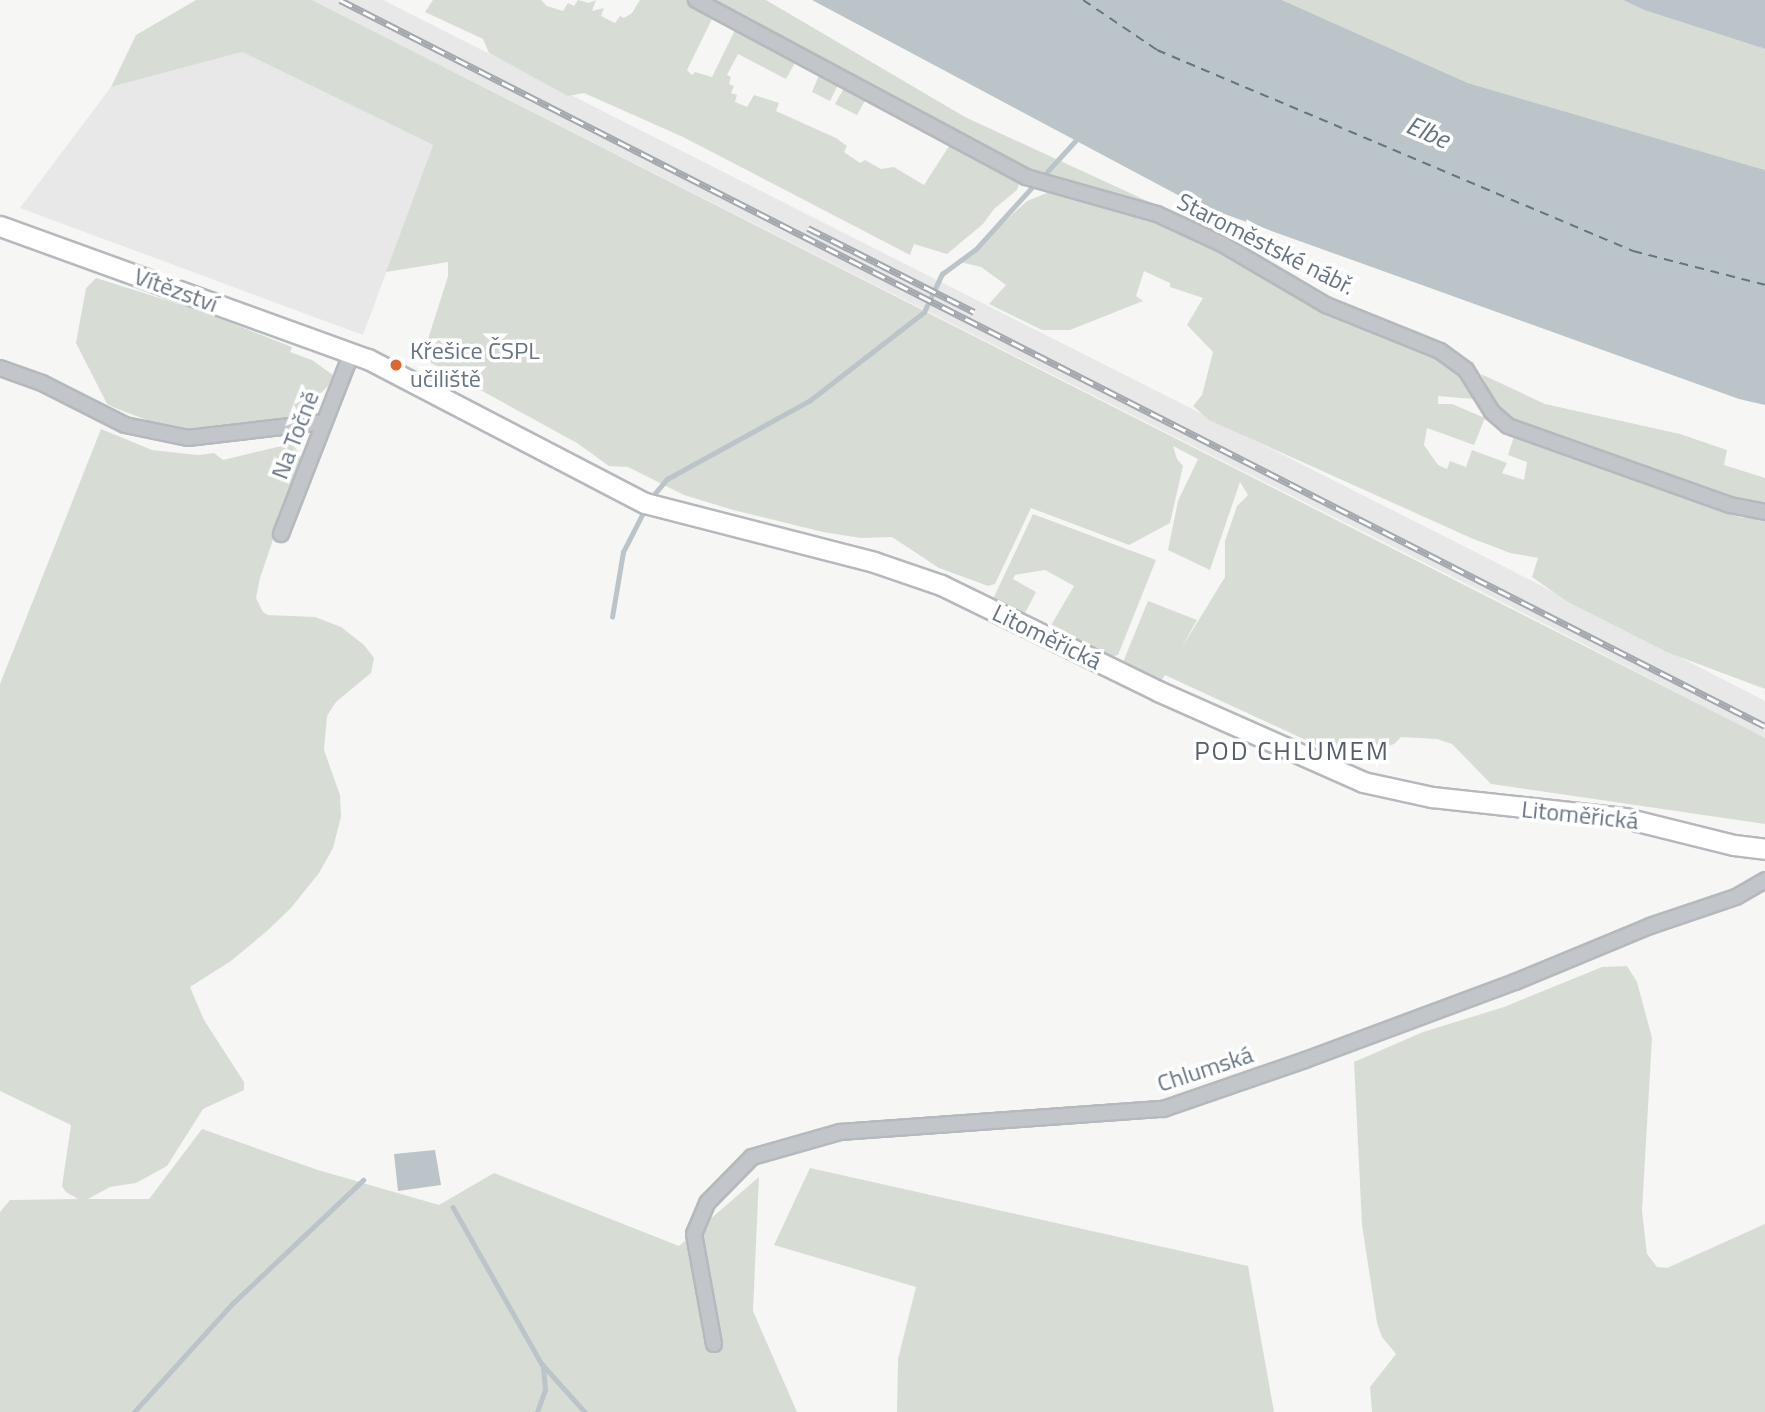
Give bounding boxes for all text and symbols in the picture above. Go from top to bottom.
water label: Elbe [1402,109,1454,155]
street label: Staroměstské nábř. [1173,187,1359,301]
street label: Vítězství [130,262,222,318]
place label: Křešice ČSPL učiliště [410,337,540,393]
marker: Křešice ČSPL učiliště [388,357,404,373]
street label: Na Točně [265,387,325,483]
street label: Litoměřická [988,598,1106,676]
district label: POD CHLUMEM [1196,735,1388,767]
street label: Litoměřická [1520,795,1640,835]
street label: Chlumská [1154,1040,1256,1098]

